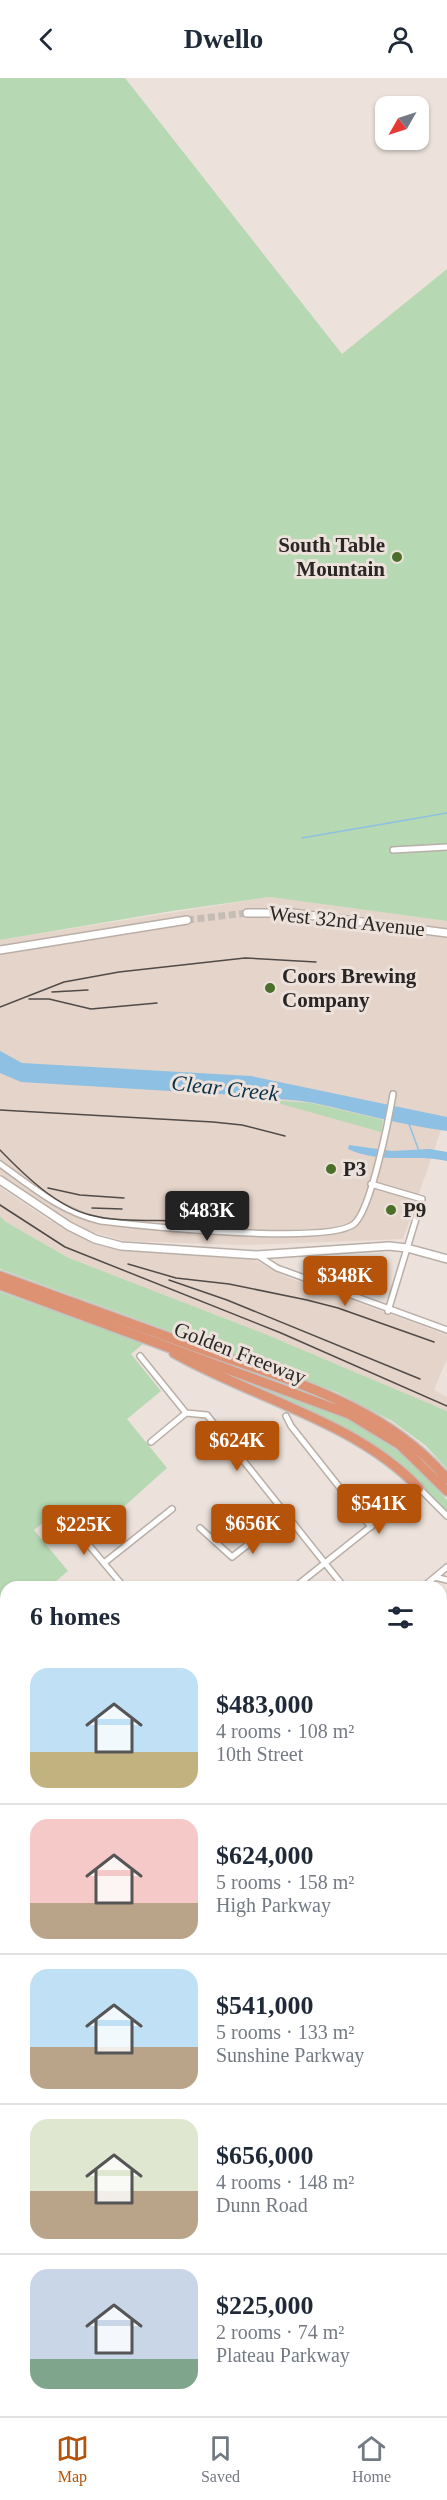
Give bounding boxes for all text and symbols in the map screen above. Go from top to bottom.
icon: back [30,23,63,56]
icon: person [384,23,417,56]
text: Dwello [184,24,263,54]
north arrow [375,96,429,150]
map controls [375,96,429,150]
place label: South Table Mountain [278,533,385,581]
marker: South Table Mountain [390,550,404,564]
street label: West 32nd Avenue [268,901,426,941]
place label: Coors Brewing Company [282,964,417,1012]
marker: Coors Brewing Company [263,981,277,995]
water label: Clear Creek [170,1070,281,1106]
place label: P3 [343,1157,366,1181]
marker: P3 [324,1162,338,1176]
pin: $483K [165,1191,249,1242]
place label: P9 [403,1198,426,1222]
text: $483K [179,1199,235,1221]
marker: P9 [384,1203,398,1217]
pin: $348K [303,1256,387,1307]
text: $348K [317,1264,373,1286]
street label: Golden Freeway [171,1317,310,1389]
pin: $624K [195,1421,279,1472]
text: $624K [209,1429,265,1451]
pin: $541K [337,1484,421,1535]
text: $541K [351,1492,407,1514]
pin: $656K [211,1504,295,1555]
pin: $225K [42,1505,126,1556]
text: $656K [225,1512,281,1534]
text: $225K [56,1513,112,1535]
icon: filters [384,1601,417,1634]
text: 6 homes [30,1602,120,1631]
text: $483,000 [216,1690,314,1719]
icon: home [78,1692,150,1764]
text: 4 rooms · 108 m² [216,1720,354,1742]
text: 10th Street [216,1743,303,1765]
text: $624,000 [216,1841,314,1870]
icon: home [78,1843,150,1915]
text: 5 rooms · 158 m² [216,1871,354,1893]
text: High Parkway [216,1894,331,1916]
text: $541,000 [216,1991,314,2020]
icon: home [78,1993,150,2065]
text: 5 rooms · 133 m² [216,2021,354,2043]
text: Sunshine Parkway [216,2044,364,2066]
text: $656,000 [216,2141,314,2170]
icon: home [78,2143,150,2215]
text: 4 rooms · 148 m² [216,2171,354,2193]
text: Dunn Road [216,2194,308,2216]
text: $225,000 [216,2291,314,2320]
icon: home [78,2293,150,2365]
text: 2 rooms · 74 m² [216,2321,344,2343]
text: Plateau Parkway [216,2344,350,2366]
tab: Map [56,2432,89,2486]
tab: Saved [201,2432,240,2486]
tab: Home [352,2432,391,2486]

